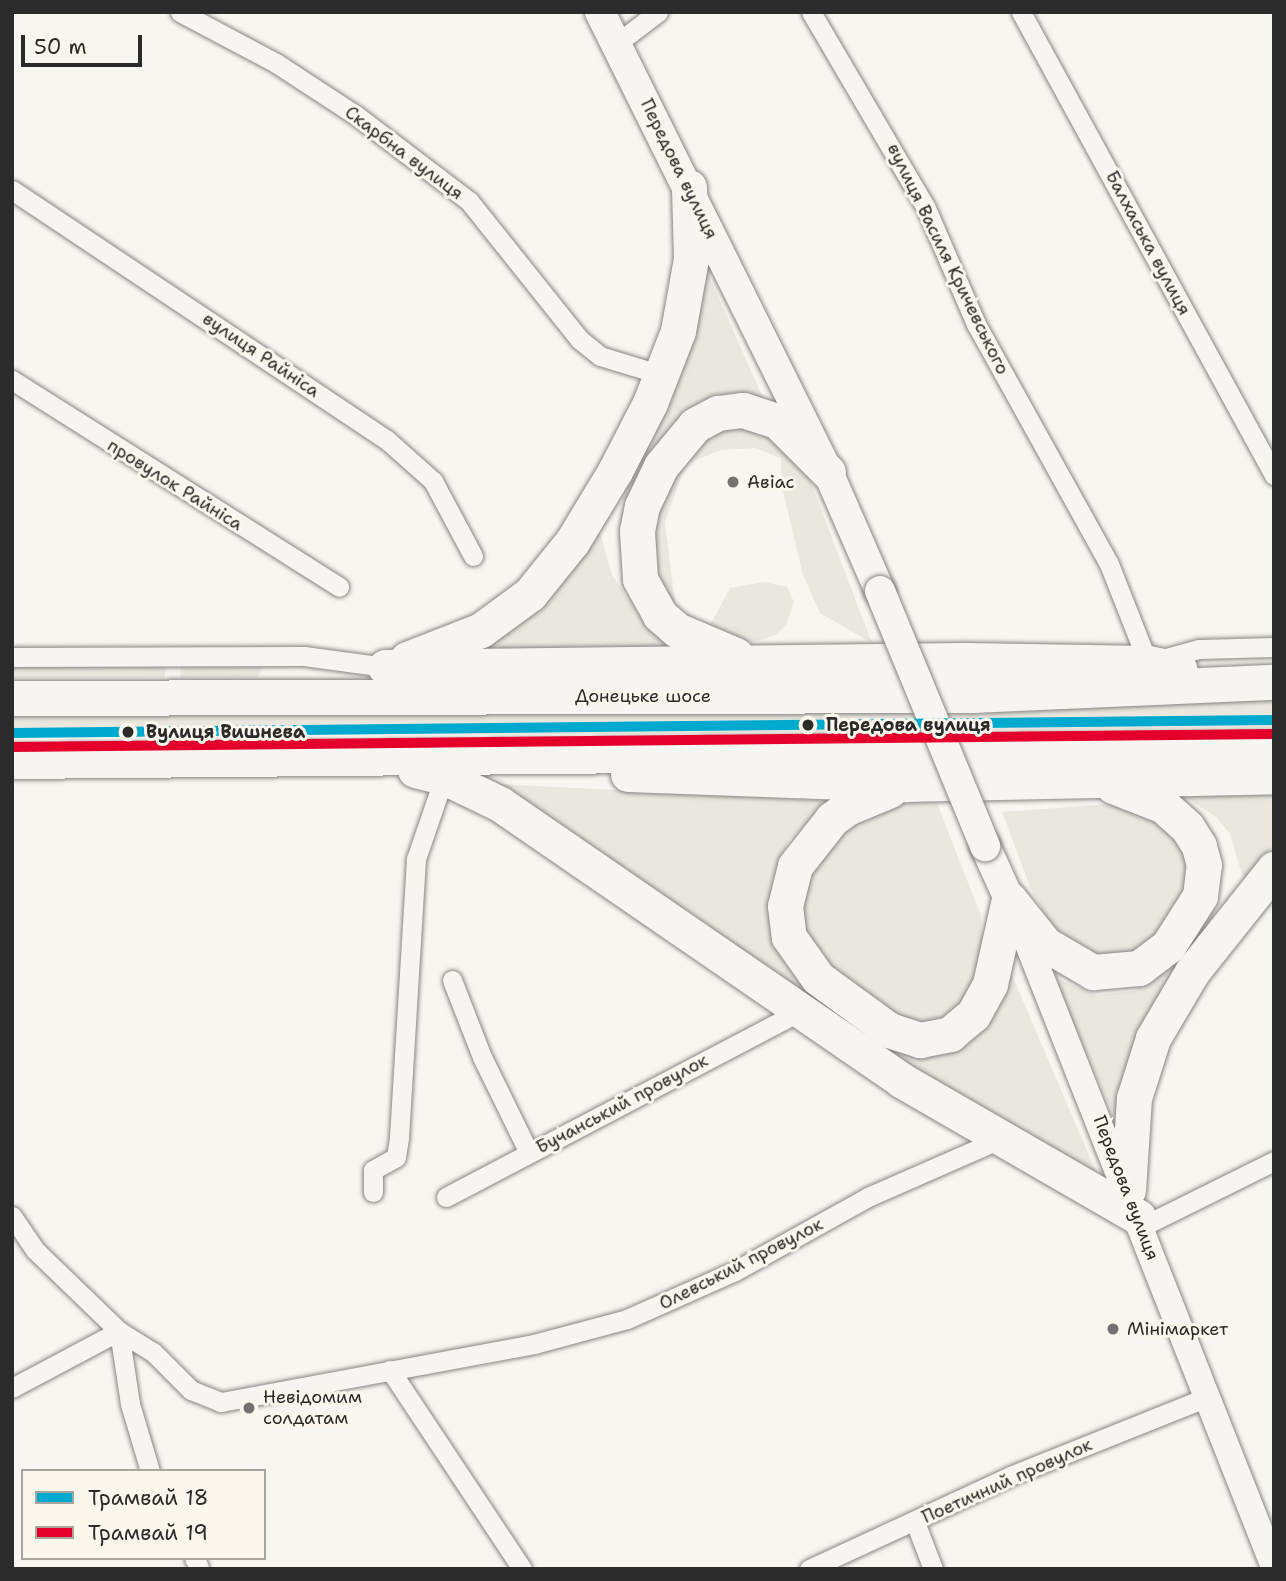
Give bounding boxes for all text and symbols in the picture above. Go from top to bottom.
scale bar [24,21,145,65]
text: 50 m [34,33,87,61]
street label: Передова вулиця [636,95,722,243]
street label: Скарбна вулиця [341,101,467,205]
street label: вулиця Василя Кричевського [883,140,1013,378]
street label: Балхаська вулиця [1101,167,1195,319]
street label: вулиця Райніса [198,308,324,402]
street label: провулок Райніса [103,435,247,535]
place label: Авіас [747,471,795,493]
marker: Авіас [725,474,741,490]
street label: Донецьке шосе [575,685,711,707]
marker: Передова вулиця [796,713,820,737]
place label: Передова вулиця [826,714,991,736]
marker: Вулиця Вишнева [116,720,140,744]
place label: Вулиця Вишнева [146,721,305,743]
street label: Бучанський провулок [532,1049,712,1159]
street label: Передова вулиця [1088,1113,1164,1263]
street label: Олевський провулок [656,1213,826,1315]
place label: Мінімаркет [1127,1318,1228,1340]
marker: Мінімаркет [1105,1321,1121,1337]
place label: Невідомим солдатам [263,1387,362,1430]
marker: Невідомим солдатам [241,1400,257,1416]
street label: Поетичний провулок [919,1434,1095,1528]
legend [21,1469,266,1560]
text: Трамвай 18 [88,1484,208,1512]
text: Трамвай 19 [88,1519,208,1547]

